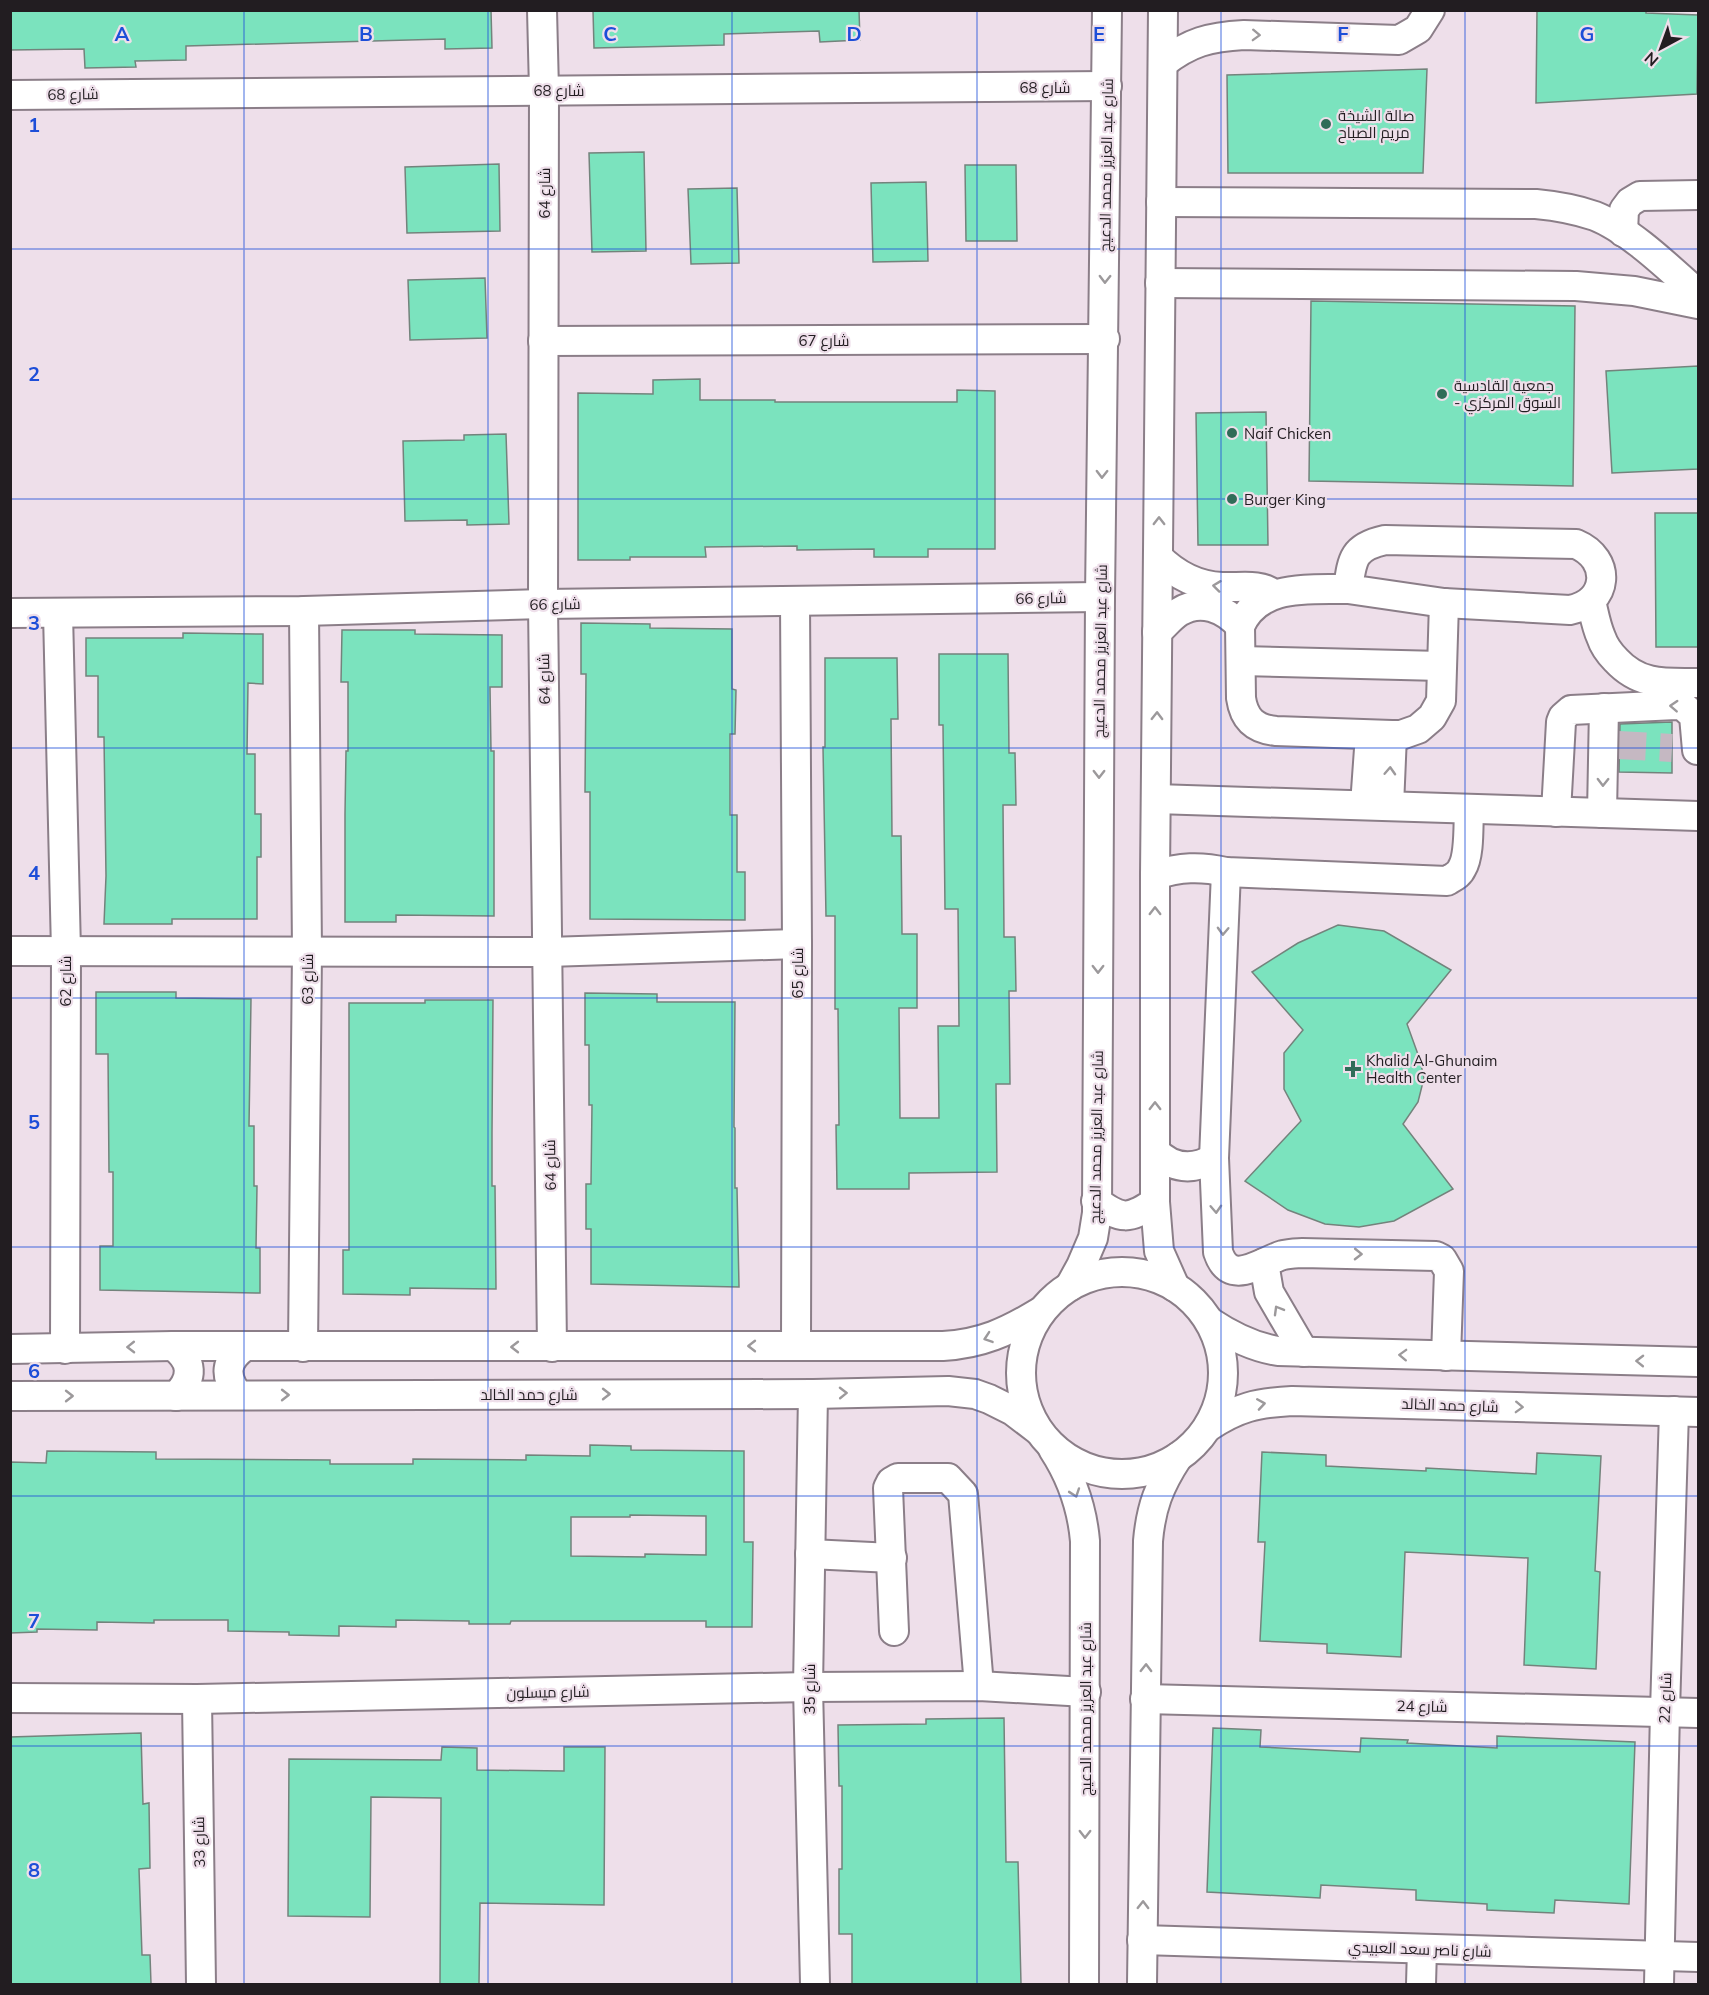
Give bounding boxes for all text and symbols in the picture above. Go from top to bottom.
north arrow [1631,18,1691,78]
text: A [115,21,130,46]
text: B [359,21,373,46]
text: C [603,21,617,46]
text: D [846,21,862,46]
text: E [1093,21,1105,46]
text: F [1337,21,1349,46]
text: G [1580,21,1594,46]
one-way arrow [1252,29,1261,42]
text: N [1640,48,1662,71]
street label: شارع 68 [1020,78,1071,99]
street label: شارع عبد العزيز محمد الدعيج [1095,78,1119,252]
street label: شارع 68 [534,81,585,102]
street label: شارع 68 [47,84,99,106]
place label: صالة الشيخة مريم الصباح [1338,106,1415,144]
text: 1 [28,112,40,137]
marker: صالة الشيخة مريم الصباح [1319,117,1333,131]
street label: شارع 64 [535,168,556,219]
one-way arrow [1099,274,1111,283]
street label: شارع 67 [799,331,850,352]
text: 2 [28,361,40,386]
place label: جمعية القادسية - السوق المركزي [1454,376,1561,415]
marker: جمعية القادسية - السوق المركزي [1435,387,1449,401]
place label: Naif Chicken [1244,424,1331,443]
marker: Naif Chicken [1225,426,1239,440]
one-way arrow [1096,469,1109,478]
place label: Burger King [1244,490,1326,509]
marker: Burger King [1225,492,1239,506]
one-way arrow [1153,517,1165,526]
street label: شارع عبد العزيز محمد الدعيج [1089,564,1113,738]
one-way arrow [1212,580,1221,593]
street label: شارع 66 [1015,588,1067,610]
street label: شارع 66 [529,594,581,616]
text: 3 [28,610,40,635]
street label: شارع 64 [534,653,556,705]
one-way arrow [1669,700,1678,713]
one-way arrow [1151,712,1163,721]
one-way arrow [1384,766,1397,775]
one-way arrow [1093,769,1105,778]
one-way arrow [1597,777,1609,786]
text: 4 [28,860,40,885]
one-way arrow [1149,906,1161,915]
one-way arrow [1217,926,1230,935]
street label: شارع 65 [788,948,809,999]
street label: شارع 63 [298,954,319,1005]
street label: شارع 62 [56,956,77,1007]
one-way arrow [1092,964,1104,973]
street label: شارع عبد العزيز محمد الدعيج [1085,1050,1109,1224]
place label: Khalid Al-Ghunaim Health Center [1366,1051,1497,1087]
marker: Khalid Al-Ghunaim Health Center [1344,1060,1362,1078]
one-way arrow [1149,1101,1161,1110]
text: 5 [28,1109,40,1134]
street label: شارع 64 [540,1139,562,1191]
one-way arrow [1210,1205,1223,1214]
one-way arrow [1353,1247,1362,1260]
one-way arrow [1274,1305,1286,1316]
one-way arrow [983,1331,994,1344]
one-way arrow [747,1340,756,1352]
one-way arrow [126,1341,135,1354]
one-way arrow [510,1341,519,1353]
one-way arrow [1399,1348,1408,1361]
one-way arrow [1636,1354,1645,1367]
text: 6 [28,1358,40,1383]
street label: شارع حمد الخالد [480,1385,578,1406]
one-way arrow [838,1387,847,1400]
one-way arrow [601,1388,610,1400]
one-way arrow [280,1389,289,1401]
one-way arrow [64,1390,73,1402]
street label: شارع حمد الخالد [1401,1394,1499,1418]
one-way arrow [1256,1398,1266,1410]
one-way arrow [1514,1401,1523,1413]
one-way arrow [1068,1487,1081,1498]
text: 7 [28,1608,40,1633]
street label: شارع عبد العزيز محمد الدعيج [1076,1622,1097,1796]
street label: شارع 35 [800,1664,821,1715]
one-way arrow [1139,1664,1152,1673]
street label: شارع 22 [1655,1672,1677,1724]
street label: شارع ميسلون [506,1682,590,1704]
street label: شارع 24 [1396,1696,1448,1718]
street label: شارع 33 [189,1816,211,1868]
one-way arrow [1079,1830,1091,1839]
text: 8 [28,1857,40,1882]
one-way arrow [1136,1901,1149,1910]
street label: شارع ناصر سعد العبيدي [1348,1937,1492,1964]

